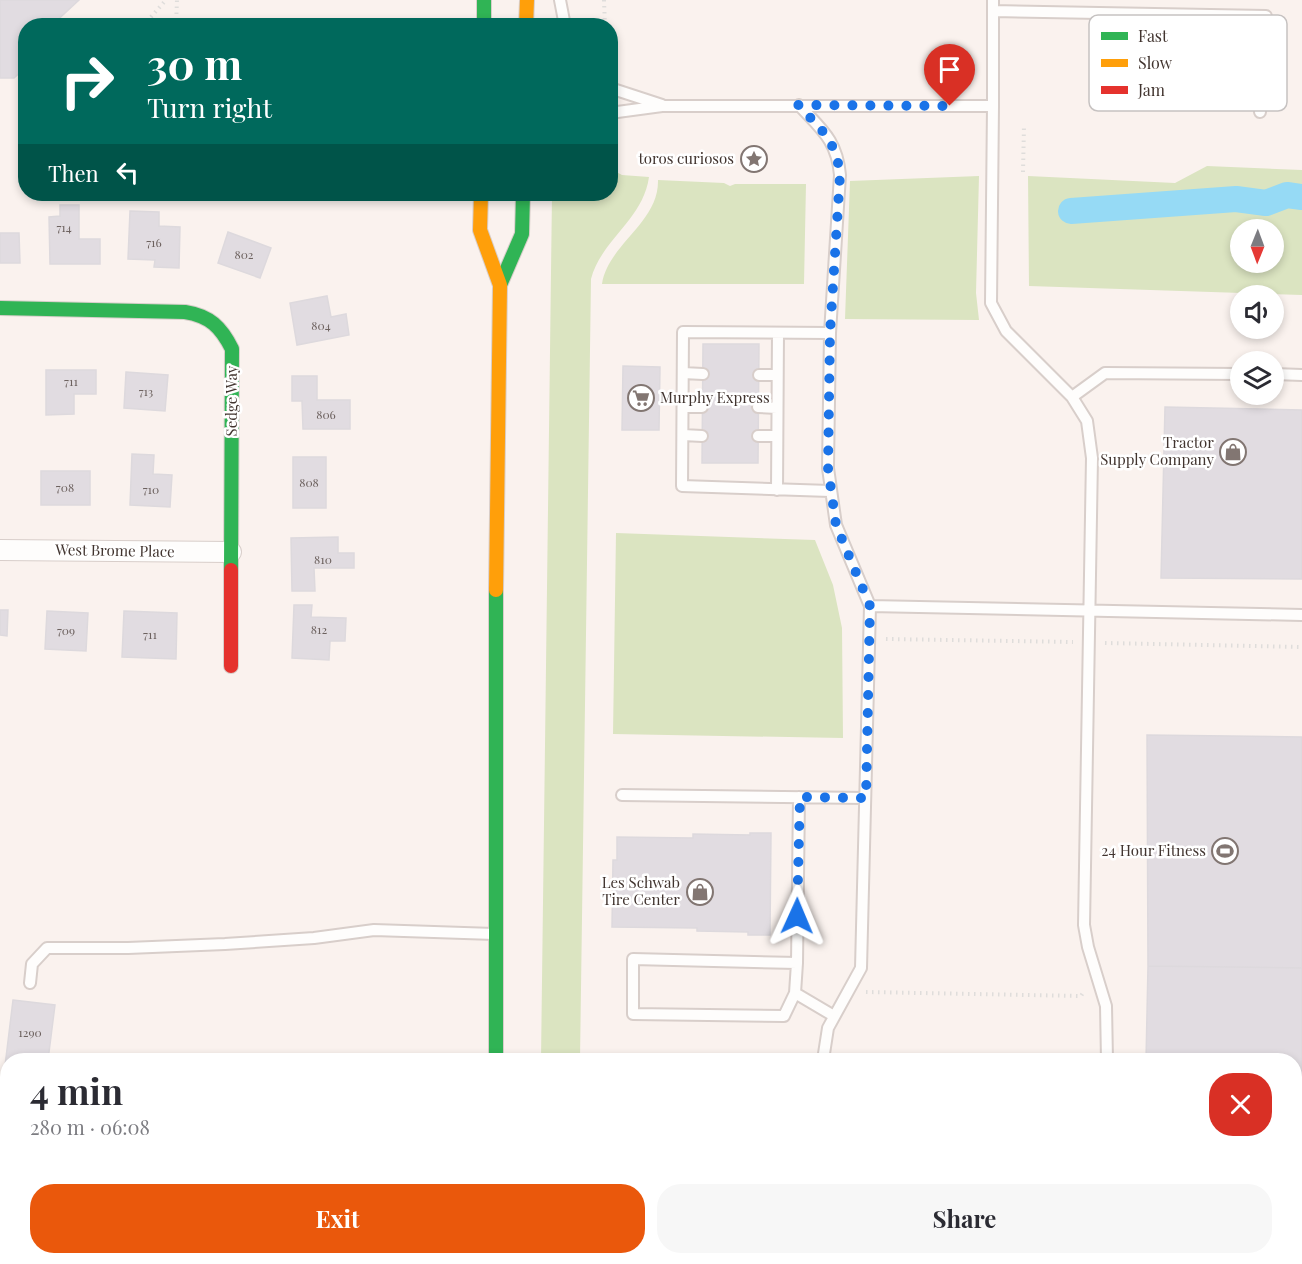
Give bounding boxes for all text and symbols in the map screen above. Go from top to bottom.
legend [1089,15,1287,111]
text: Fast [1138,25,1168,46]
text: 30 m [147,35,242,91]
icon: right [48,42,126,120]
pin [924,44,975,106]
text: Slow [1138,52,1173,73]
icon: arrive [933,53,966,86]
text: Jam [1137,79,1165,100]
text: Turn right [147,89,272,125]
place icon: toros curiosos [739,144,769,174]
place label: toros curiosos [639,148,734,168]
icon: left [111,156,144,189]
text: Then [48,158,99,188]
house number: 714 [56,219,72,235]
north arrow [1230,219,1284,273]
map controls [1230,219,1284,405]
house number: 716 [146,234,162,250]
house number: 802 [234,246,254,262]
button: sound [1230,285,1284,339]
house number: 804 [311,317,331,333]
button: layers [1230,351,1284,405]
street label: Sedge Way [221,365,241,436]
house number: 711 [64,373,78,389]
house number: 713 [139,383,153,399]
supermarket icon: Murphy Express [626,383,656,413]
place label: Murphy Express [660,387,770,407]
house number: 806 [316,406,336,422]
place label: Tractor Supply Company [1100,432,1214,469]
shop icon: Tractor Supply Company [1218,437,1248,467]
house number: 808 [299,474,319,490]
house number: 708 [56,479,74,495]
house number: 710 [143,481,159,497]
street label: West Brome Place [54,539,175,561]
house number: 810 [314,551,332,567]
house number: 812 [311,621,327,637]
house number: 709 [57,622,75,638]
house number: 711 [143,626,157,642]
sports icon: 24 Hour Fitness [1210,836,1240,866]
place label: 24 Hour Fitness [1101,840,1206,860]
place label: Les Schwab Tire Center [602,872,680,909]
shop icon: Les Schwab Tire Center [685,877,715,907]
position arrow [765,884,829,948]
house number: 1290 [18,1024,42,1040]
text: 4 min [30,1066,123,1114]
button: close [1209,1073,1272,1136]
text: 280 m · 06:08 [30,1113,150,1140]
button: Exit [30,1184,645,1253]
button: Share [657,1184,1272,1253]

